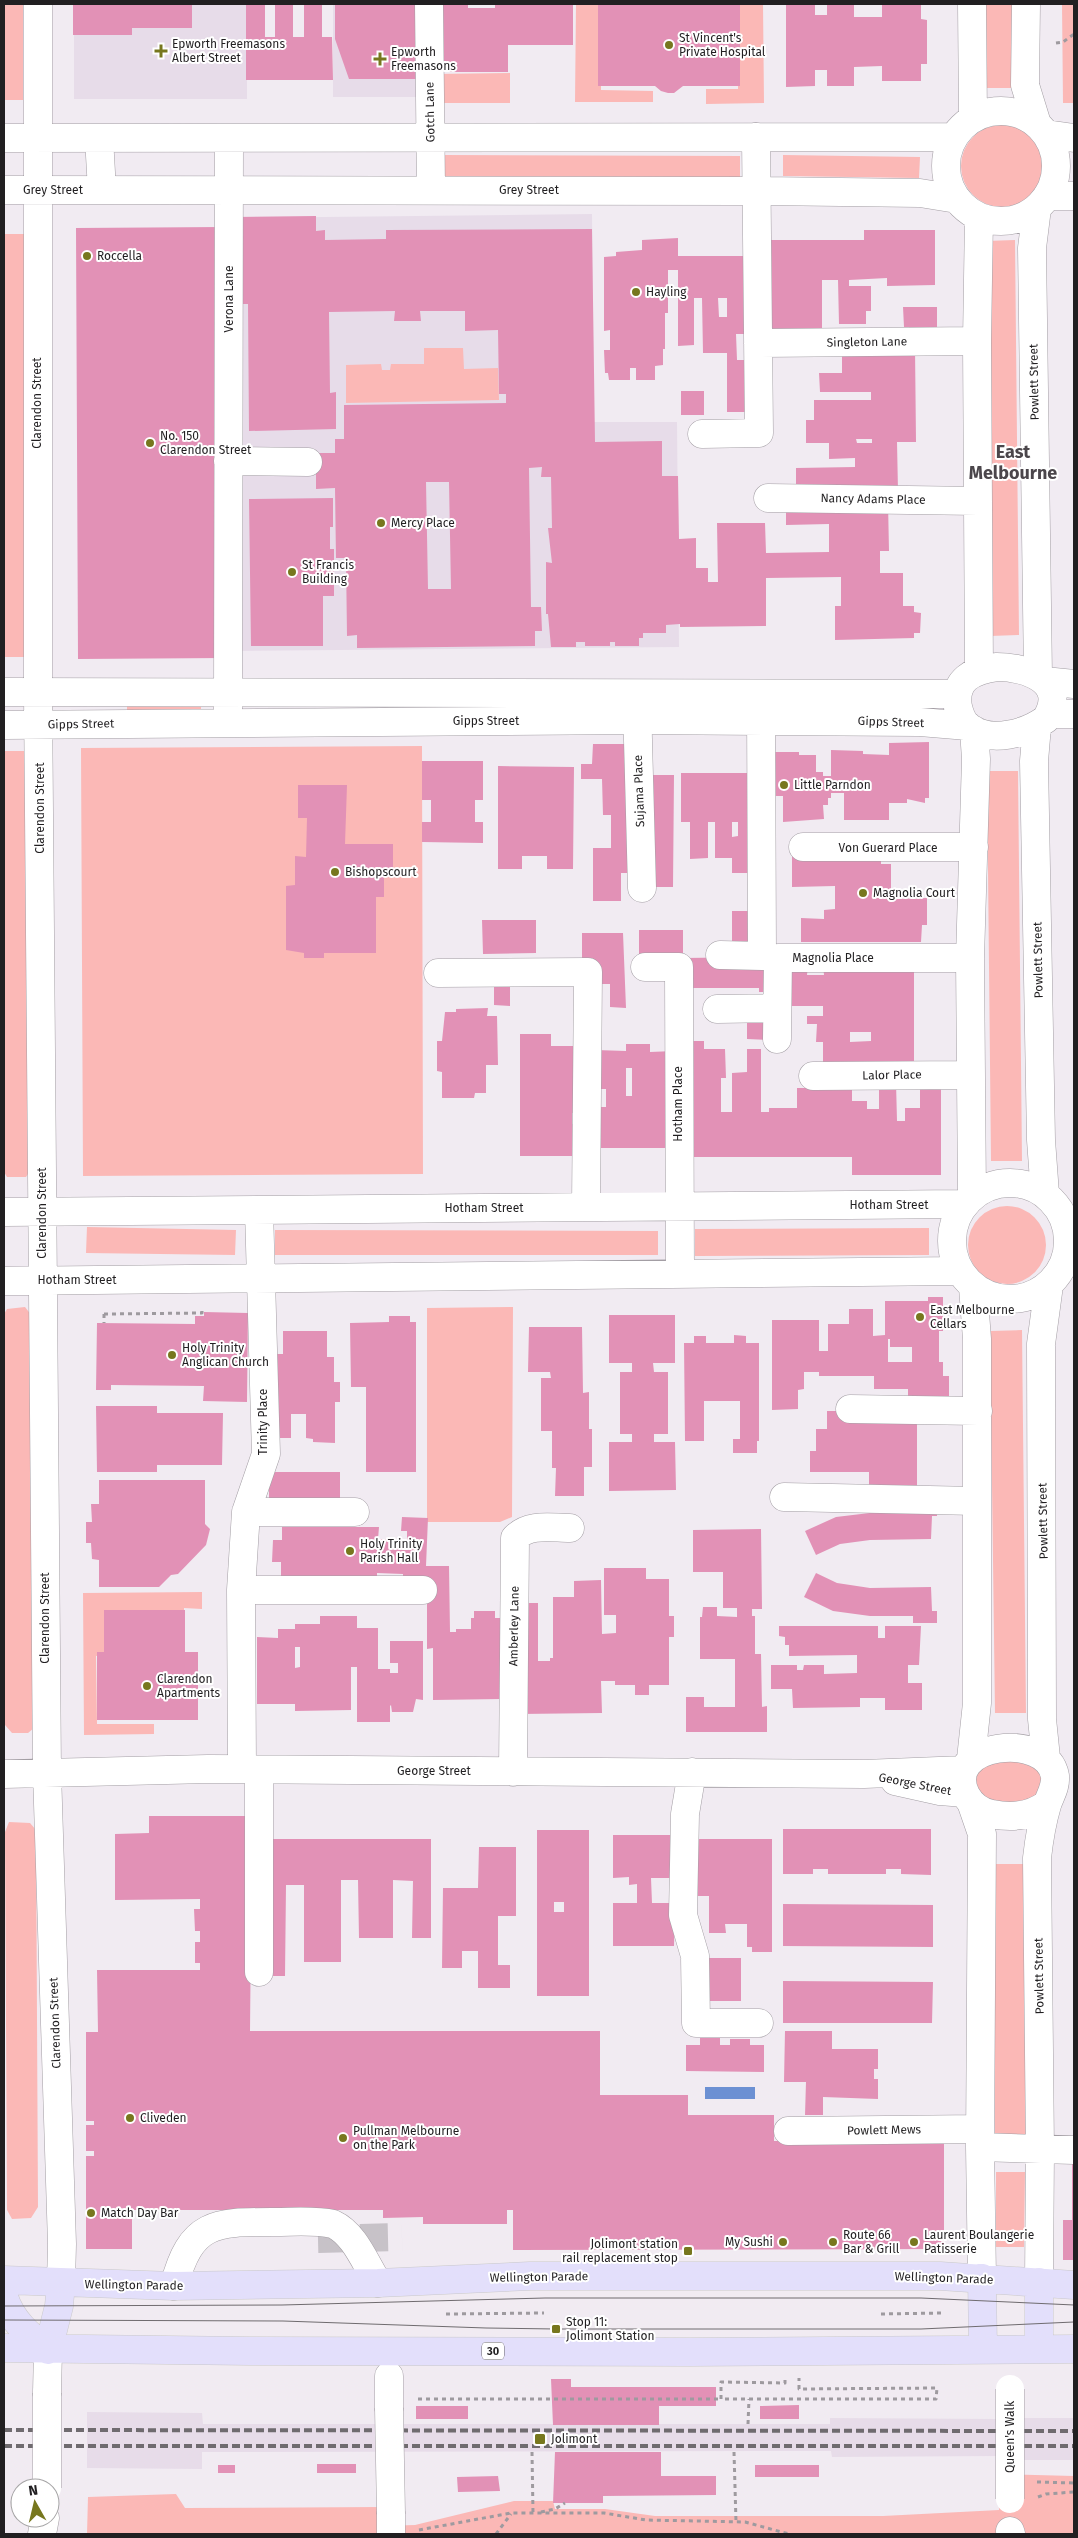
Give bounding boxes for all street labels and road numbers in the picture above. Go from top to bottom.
street label: Gotch Lane [422,82,438,142]
street label: Grey Street [23,183,84,197]
street label: Grey Street [499,183,560,197]
street label: Verona Lane [222,266,236,332]
street label: Singleton Lane [827,334,907,350]
street label: Powlett Street [1026,343,1042,420]
street label: Clarendon Street [30,357,44,449]
street label: Nancy Adams Place [820,491,926,507]
street label: Gipps Street [453,714,520,728]
street label: Gipps Street [857,714,925,730]
street label: Gipps Street [48,716,115,732]
street label: Sujama Place [631,755,647,827]
street label: Clarendon Street [33,762,47,854]
street label: Von Guerard Place [839,841,937,855]
street label: Powlett Street [1030,921,1046,998]
street label: Magnolia Place [792,951,874,965]
street label: Hotham Place [671,1066,685,1142]
street label: Lalor Place [862,1067,922,1083]
street label: Clarendon Street [35,1167,49,1259]
street label: Hotham Street [849,1198,929,1212]
street label: Hotham Street [444,1201,524,1215]
street label: Hotham Street [37,1273,117,1287]
street label: Trinity Place [256,1389,270,1455]
street label: Powlett Street [1035,1482,1051,1559]
street label: Clarendon Street [38,1572,52,1664]
street label: Amberley Lane [506,1586,522,1666]
street label: George Street [397,1764,472,1778]
street label: George Street [877,1770,953,1798]
street label: Powlett Street [1031,1937,1047,2014]
street label: Clarendon Street [46,1976,64,2069]
street label: Powlett Mews [847,2122,922,2138]
street label: Wellington Parade [490,2269,588,2285]
street label: Wellington Parade [894,2269,994,2287]
street label: Wellington Parade [85,2277,183,2293]
road number: 30 [482,2342,504,2360]
street label: Queen's Walk [1003,2400,1017,2473]

